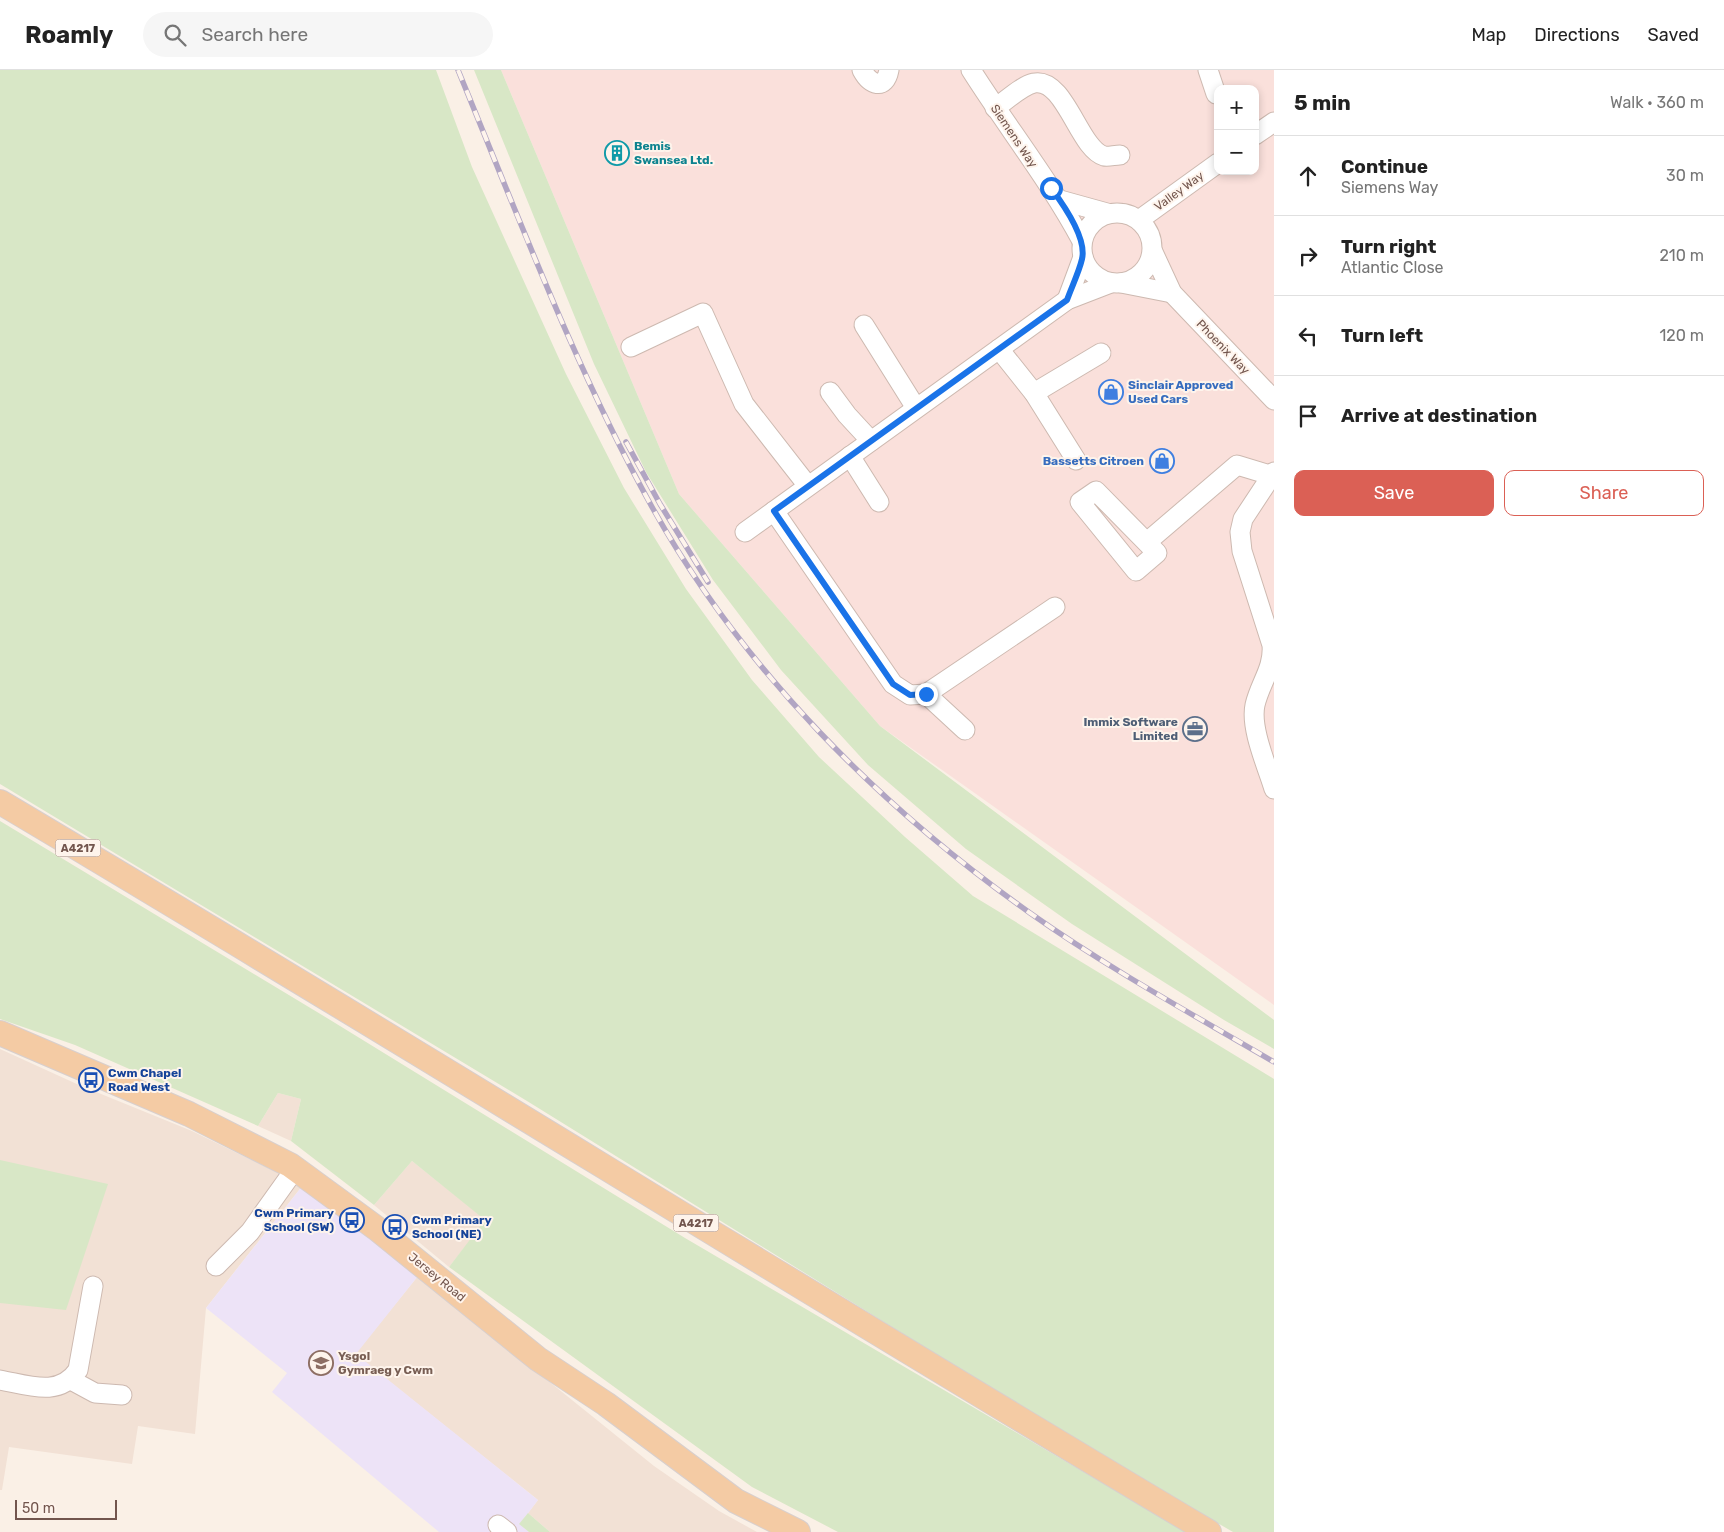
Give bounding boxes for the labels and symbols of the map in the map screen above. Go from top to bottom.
street label: Siemens Way [988,102,1040,171]
place label: Bemis Swansea Ltd. [634,139,713,167]
building icon: Bemis Swansea Ltd. [604,140,630,166]
street label: Valley Way [1152,168,1207,214]
route start [1040,177,1063,200]
street label: Phoenix Way [1193,317,1253,377]
place label: Sinclair Approved Used Cars [1128,378,1233,406]
shop icon: Sinclair Approved Used Cars [1098,379,1124,405]
shop icon: Bassetts Citroen [1149,448,1175,474]
place label: Bassetts Citroen [1043,454,1144,468]
route end [915,683,938,706]
place label: Immix Software Limited [1083,715,1178,743]
office icon: Immix Software Limited [1182,716,1208,742]
road number: A4217 [56,840,100,856]
place label: Cwm Chapel Road West [108,1066,181,1094]
bus stop icon: Cwm Chapel Road West [78,1067,104,1093]
place label: Cwm Primary School (SW) [254,1206,334,1234]
bus stop icon: Cwm Primary School (SW) [339,1207,365,1233]
place label: Cwm Primary School (NE) [412,1213,492,1241]
bus stop icon: Cwm Primary School (NE) [382,1214,408,1240]
road number: A4217 [674,1214,718,1232]
street label: Jersey Road [406,1250,468,1304]
place label: Ysgol Gymraeg y Cwm [338,1349,433,1377]
school or university icon: Ysgol Gymraeg y Cwm [308,1350,334,1376]
scale bar [15,1497,118,1520]

